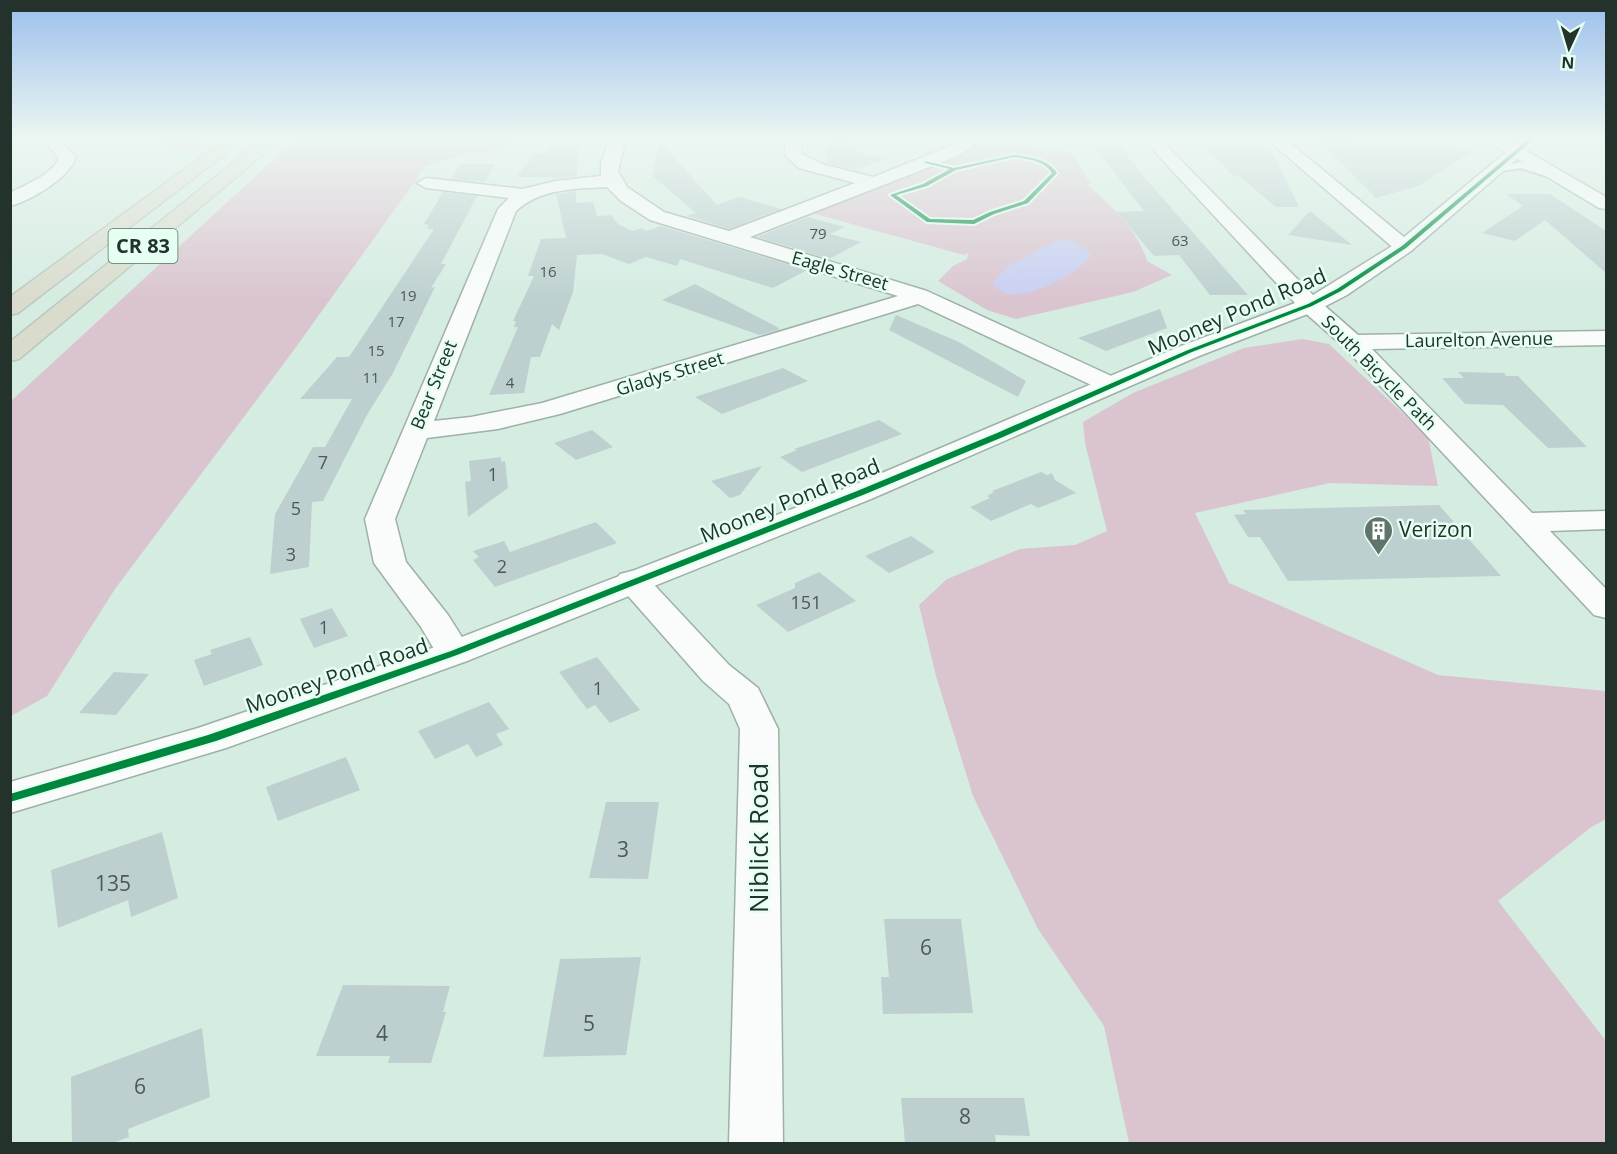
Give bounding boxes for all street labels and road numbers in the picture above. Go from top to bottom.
road number: CR 83 [108,229,178,263]
street label: Eagle Street [789,245,891,295]
street label: Mooney Pond Road [1143,261,1330,361]
street label: South Bicycle Path [1317,309,1443,435]
street label: Laurelton Avenue [1405,326,1553,352]
street label: Bear Street [404,337,462,433]
street label: Gladys Street [613,345,726,401]
street label: Mooney Pond Road [696,451,884,549]
street label: Mooney Pond Road [242,631,432,719]
street label: Niblick Road [740,763,776,913]

